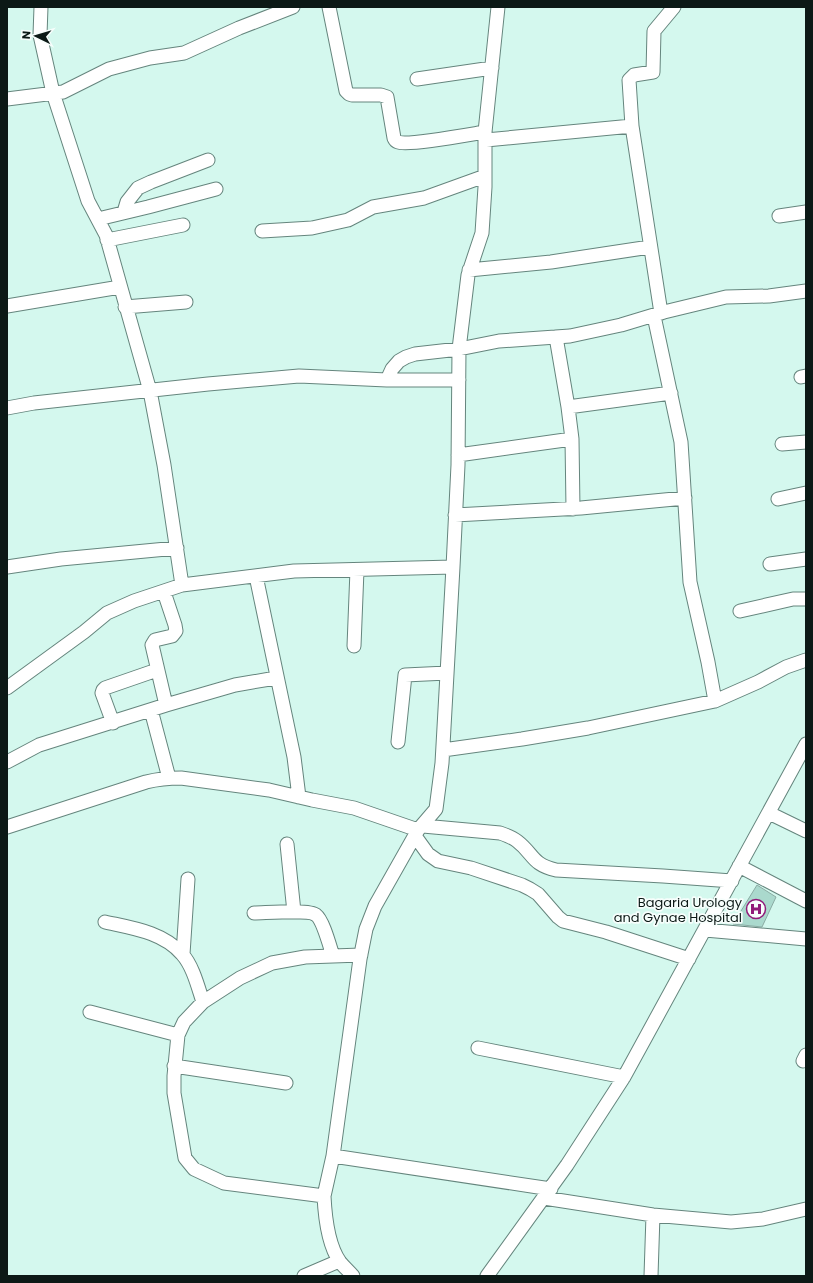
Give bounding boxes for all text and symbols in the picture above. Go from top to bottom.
north arrow [16,16,56,56]
text: N [18,30,34,40]
place label: Bagaria Urology and Gynae Hospital [614,893,743,927]
hospital icon: Bagaria Urology and Gynae Hospital [745,898,767,920]

